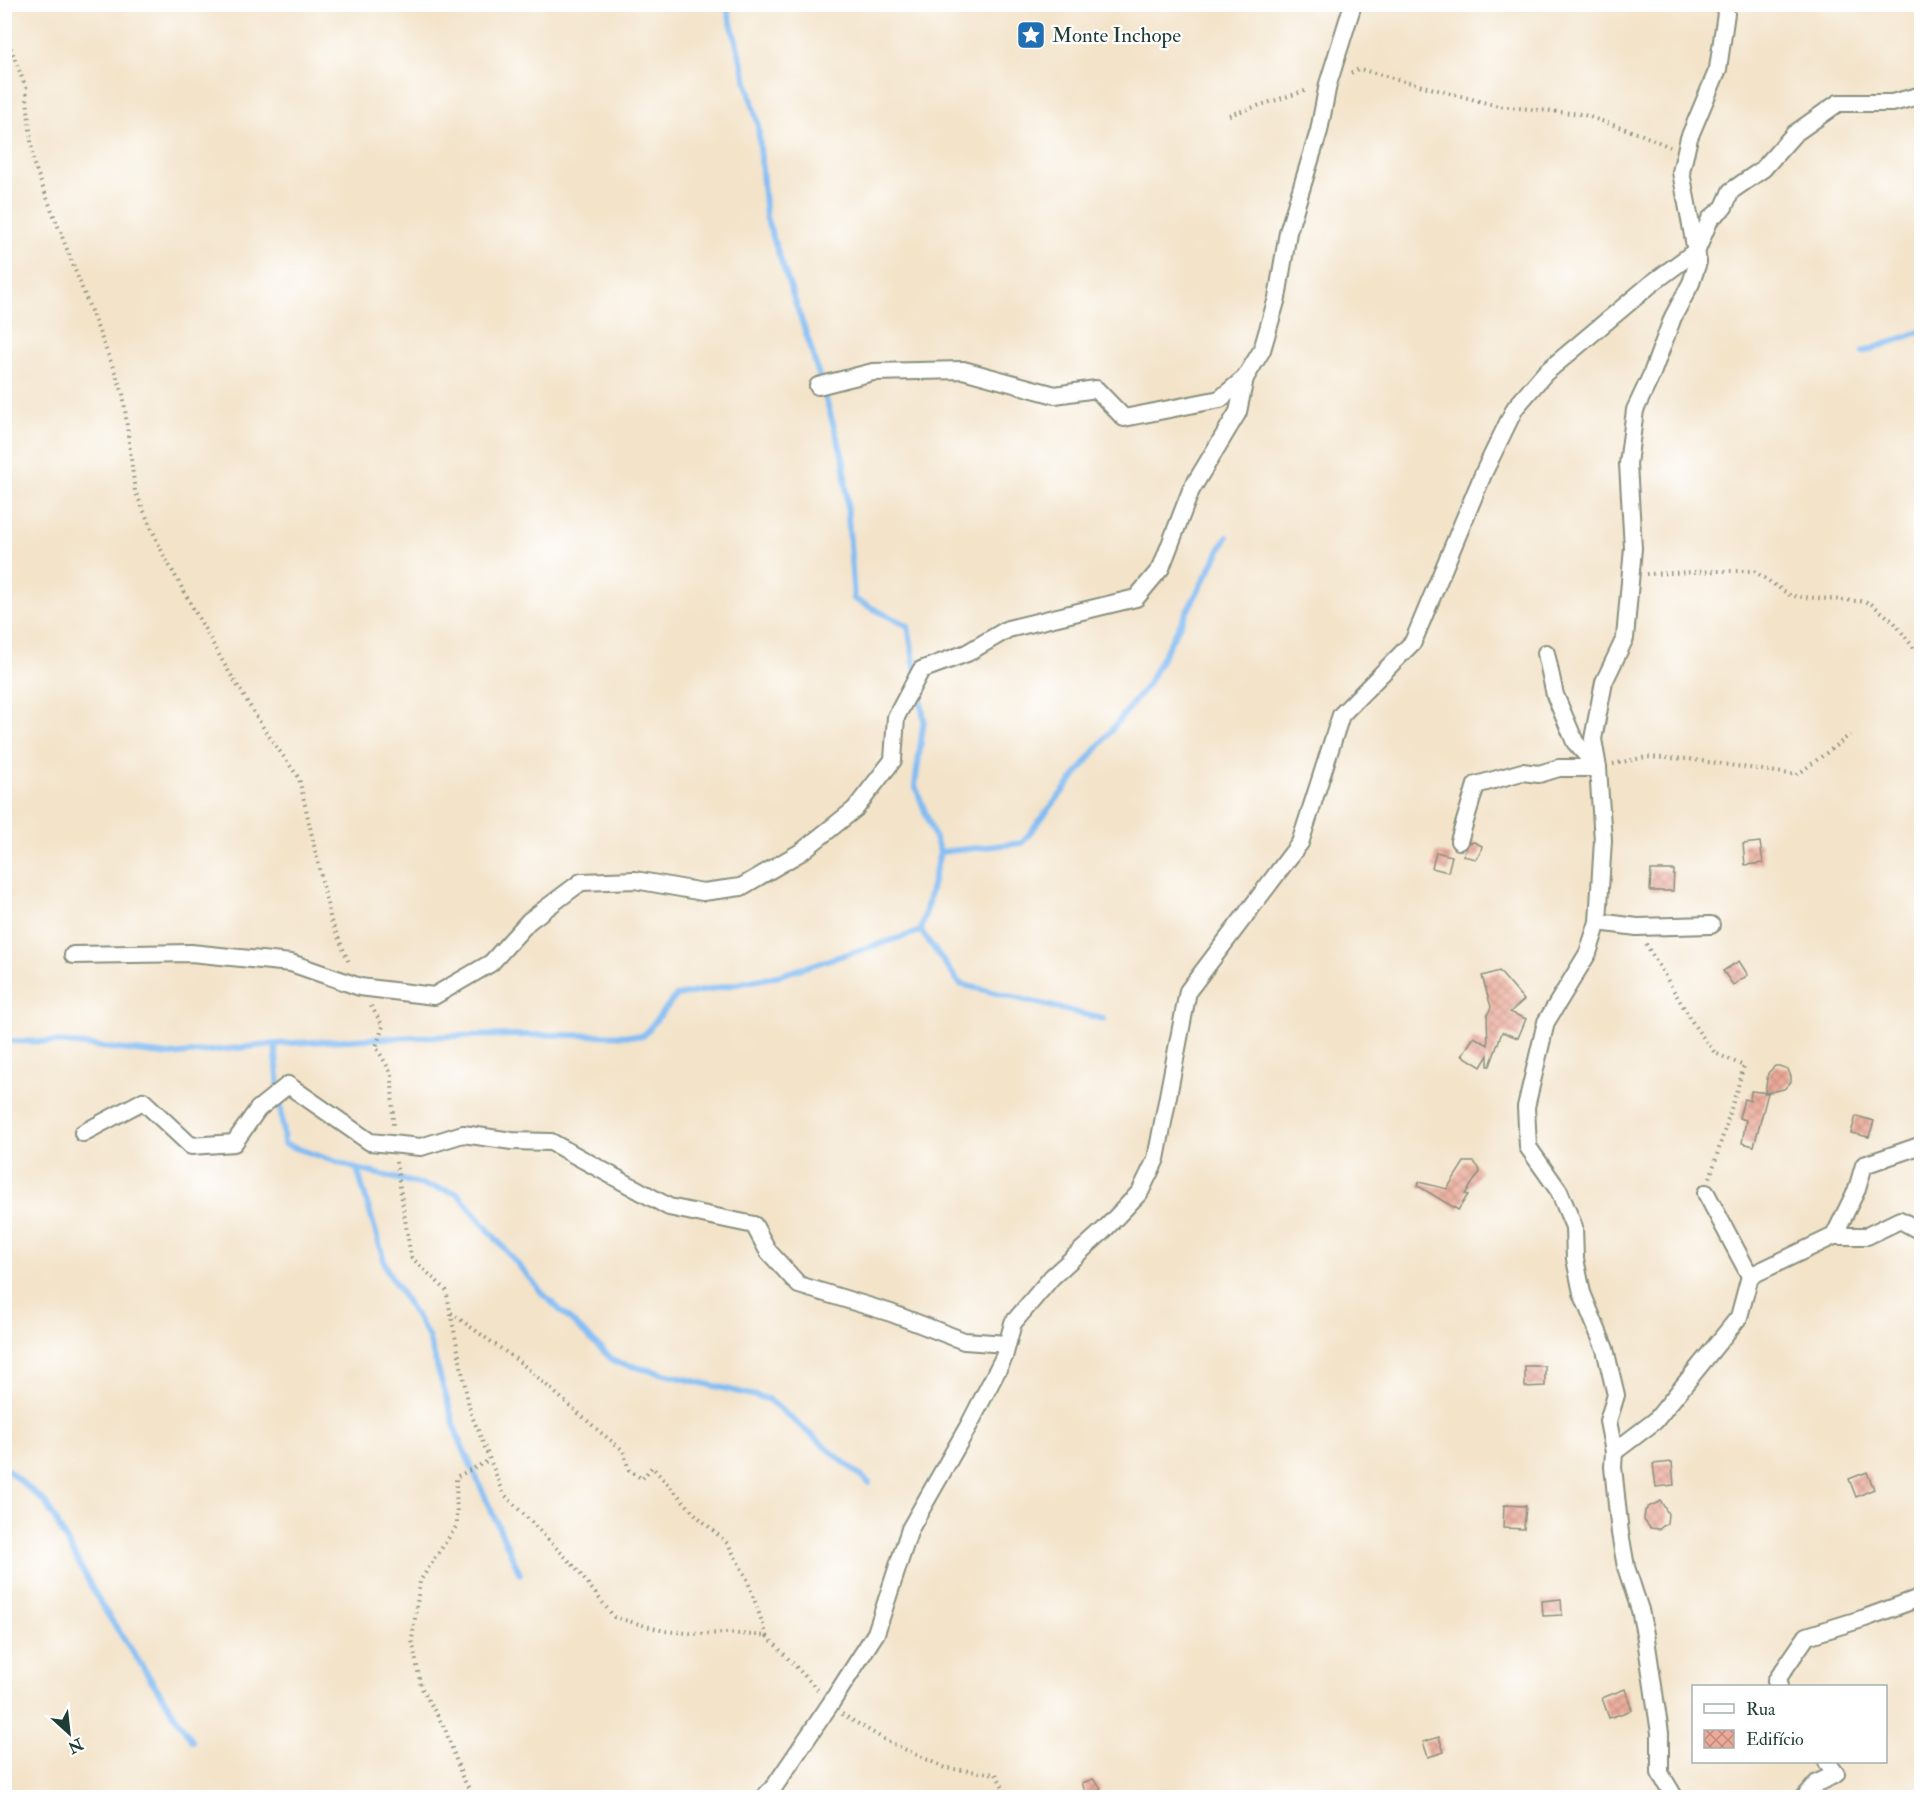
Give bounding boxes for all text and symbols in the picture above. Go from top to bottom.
place icon: Monte Inchope [1015,19,1047,51]
place label: Monte Inchope [1052,22,1181,49]
legend [1692,1685,1887,1763]
text: Rua [1746,1698,1776,1721]
north arrow [39,1703,99,1763]
text: Edifício [1746,1728,1804,1751]
text: N [64,1733,87,1758]

